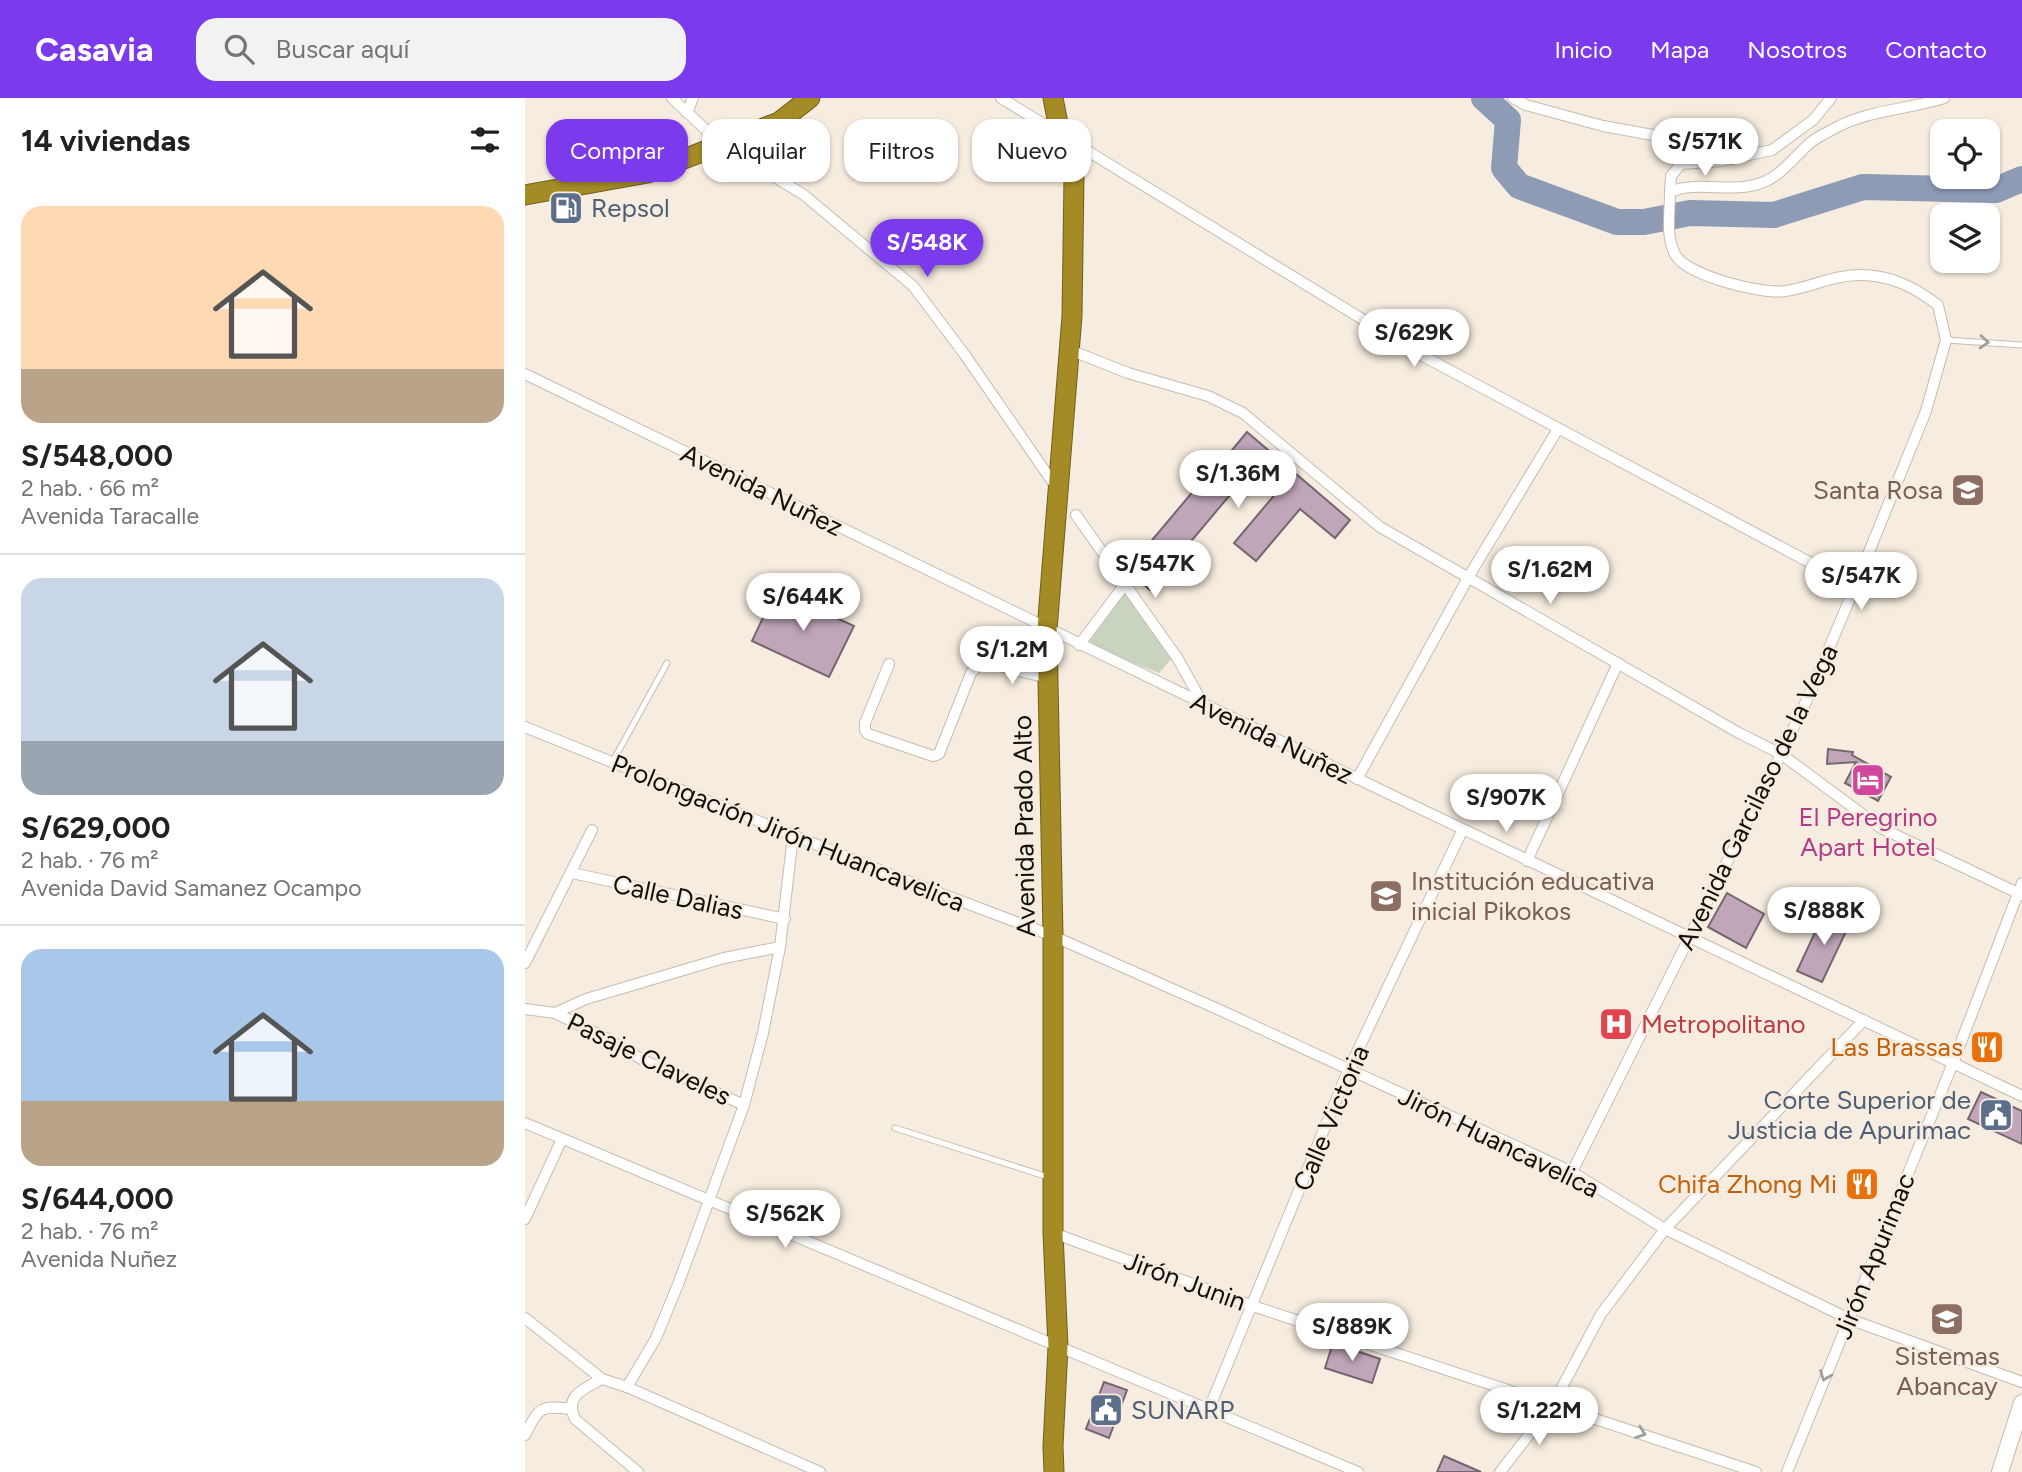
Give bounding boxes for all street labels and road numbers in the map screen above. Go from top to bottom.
street label: Avenida Nuñez [676,437,848,543]
street label: Avenida Garcilaso de la Vega [1669,639,1845,955]
street label: Avenida Nuñez [1186,685,1358,791]
street label: Avenida Prado Alto [1006,715,1042,937]
street label: Prolongación Jirón Huancavelica [607,747,969,919]
street label: Calle Dalias [610,868,746,926]
street label: Pasaje Claveles [562,1006,736,1112]
street label: Calle Victoria [1286,1040,1376,1196]
street label: Jirón Huancavelica [1393,1079,1605,1205]
street label: Jirón Apurimac [1826,1168,1922,1344]
street label: Jirón Junin [1120,1244,1250,1318]

